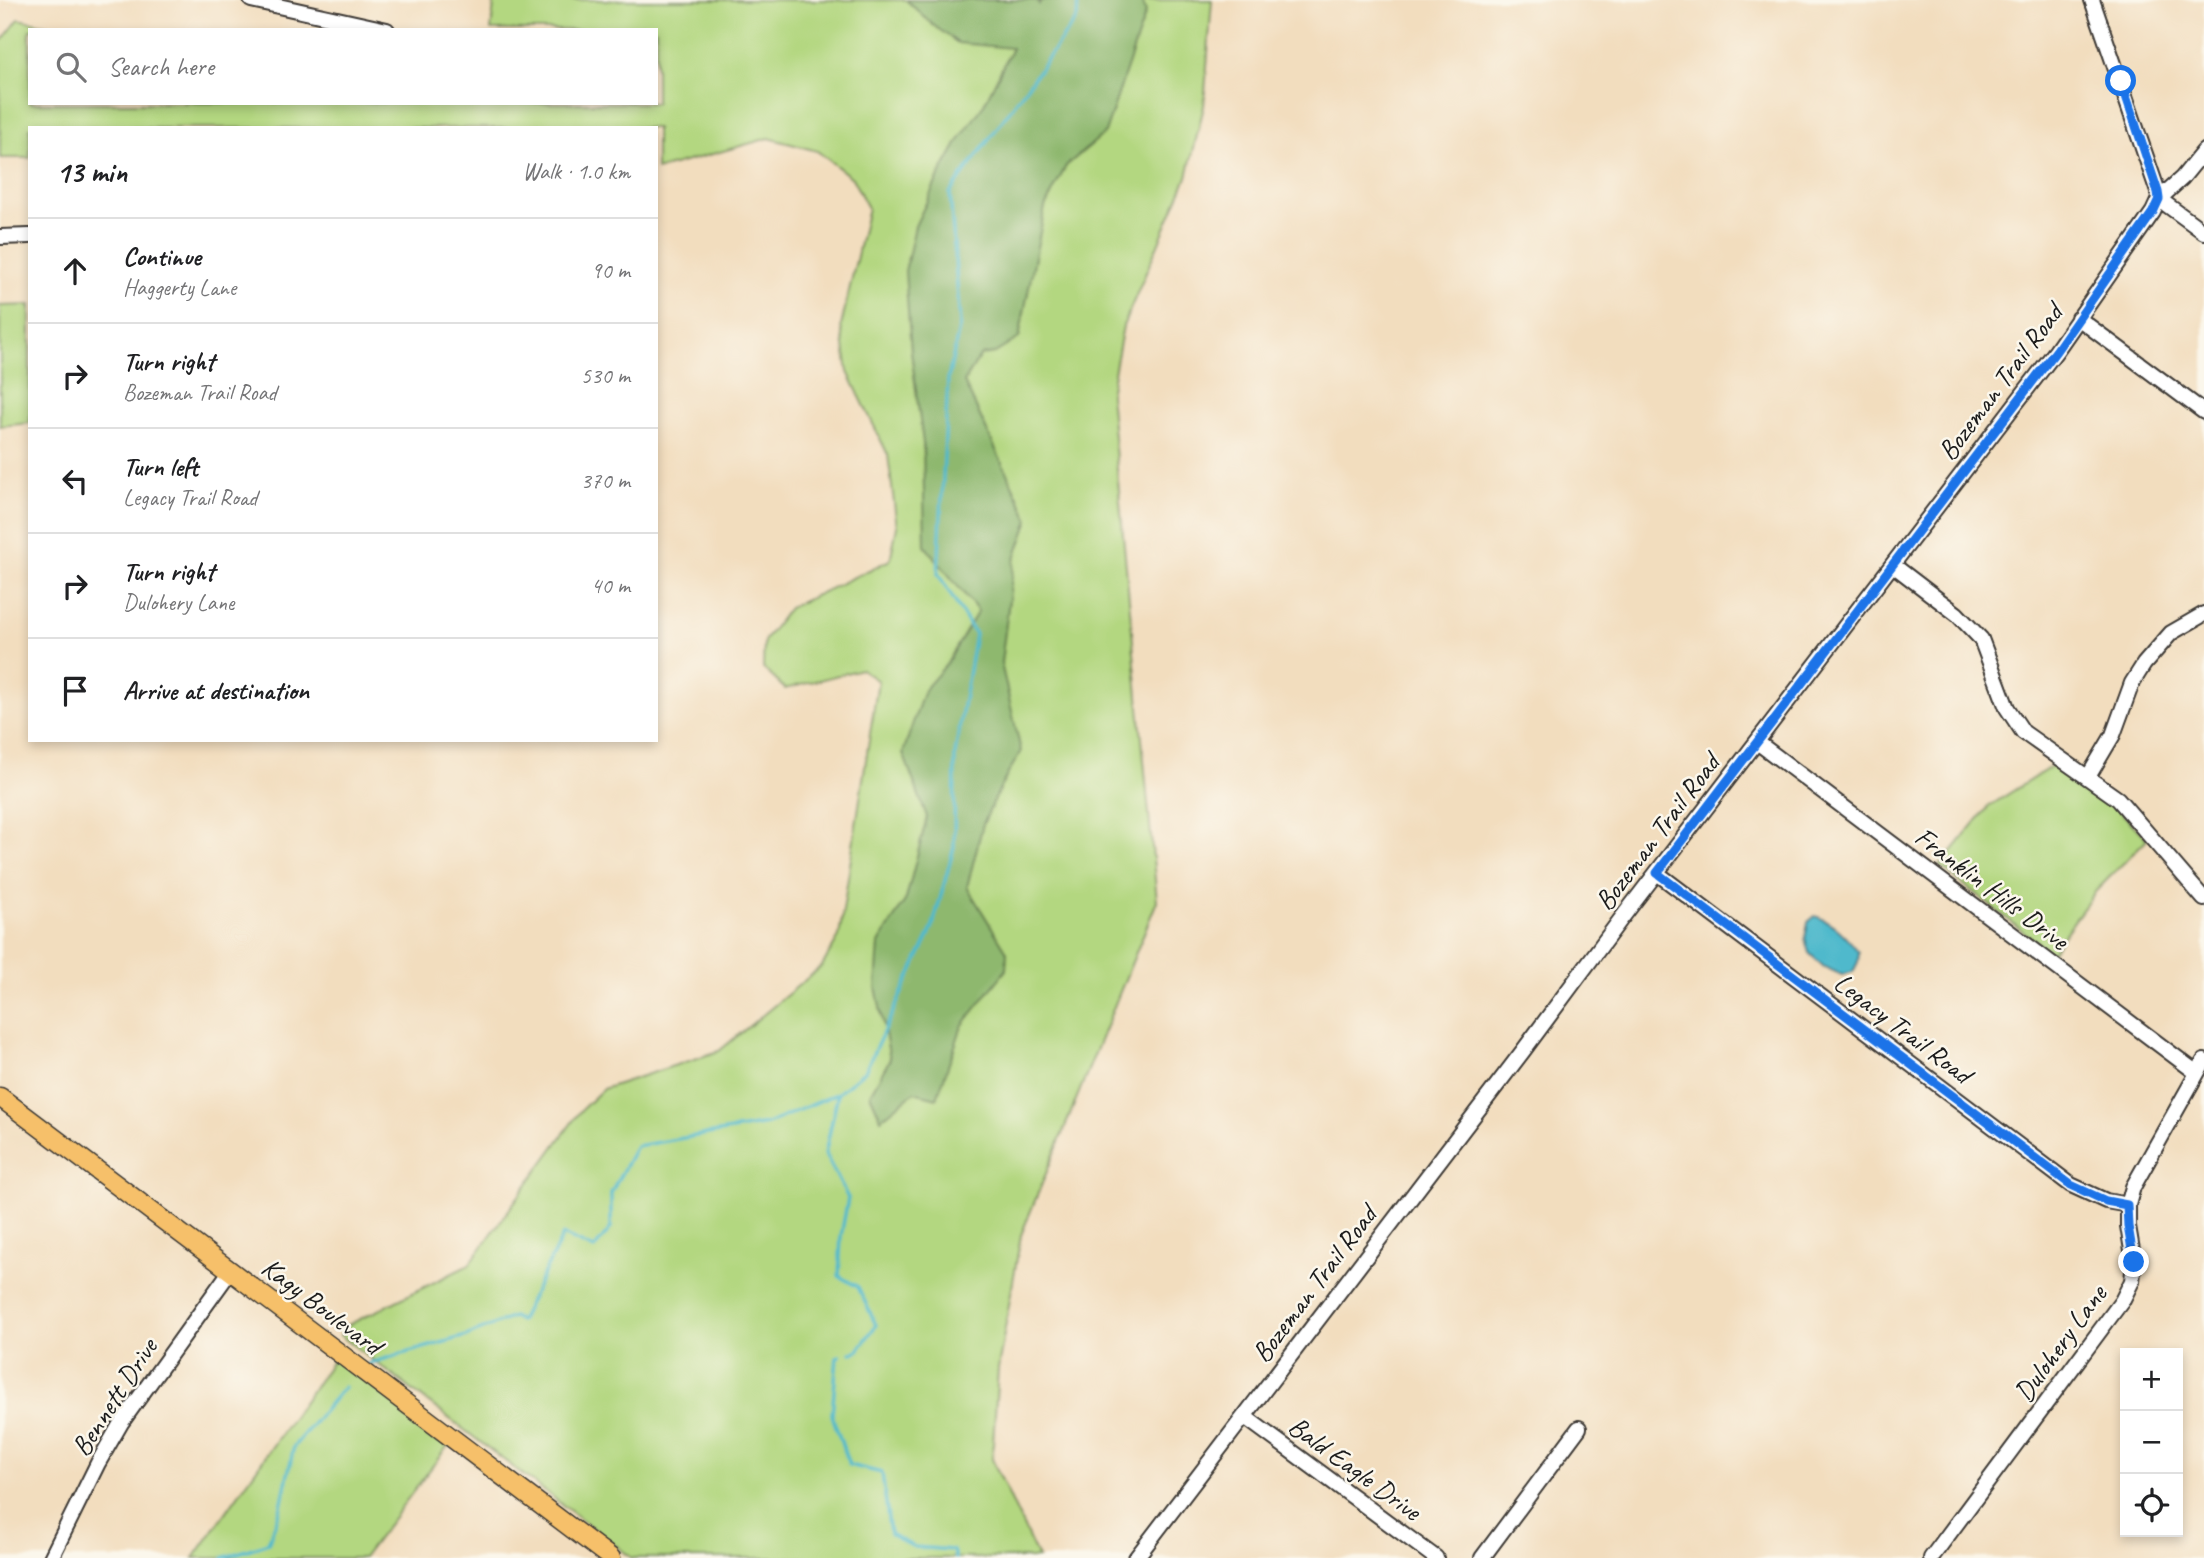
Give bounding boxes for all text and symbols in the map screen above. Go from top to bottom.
search box [28,28,658,105]
icon: search [52,48,90,86]
text: Search here [108,50,214,83]
route start [2105,65,2136,96]
text: 13 min [56,153,127,191]
text: Walk · 1.0 km [522,157,630,186]
text: Continue [123,240,201,273]
icon: ahead [56,252,94,290]
text: 90 m [591,256,630,285]
text: Haggerty Lane [123,273,236,302]
street label: Bozeman Trail Road [1930,294,2073,467]
text: Turn right [123,345,214,378]
icon: right [56,357,94,395]
text: 530 m [581,361,630,390]
text: Bozeman Trail Road [123,378,277,407]
text: Turn left [123,450,198,483]
icon: left [56,462,94,500]
text: 370 m [581,466,630,495]
text: Legacy Trail Road [123,483,257,512]
text: Turn right [123,555,214,588]
icon: right [56,567,94,605]
text: 40 m [591,571,630,600]
text: Dulohery Lane [123,588,234,617]
icon: arrive [56,672,94,710]
text: Arrive at destination [123,674,309,707]
street label: Bozeman Trail Road [1587,744,1730,917]
street label: Franklin Hills Drive [1908,819,2077,958]
street label: Legacy Trail Road [1827,965,1982,1094]
street label: Bozeman Trail Road [1244,1196,1387,1369]
route end [2118,1246,2149,1277]
street label: Kagy Boulevard [255,1249,392,1365]
street label: Dulohery Lane [2006,1276,2115,1408]
street label: Bennett Drive [63,1330,166,1462]
map controls [2120,1348,2183,1537]
button: + [2120,1348,2183,1411]
street label: Bald Eagle Drive [1282,1408,1430,1529]
button: − [2120,1411,2183,1474]
button: locate [2120,1474,2183,1537]

